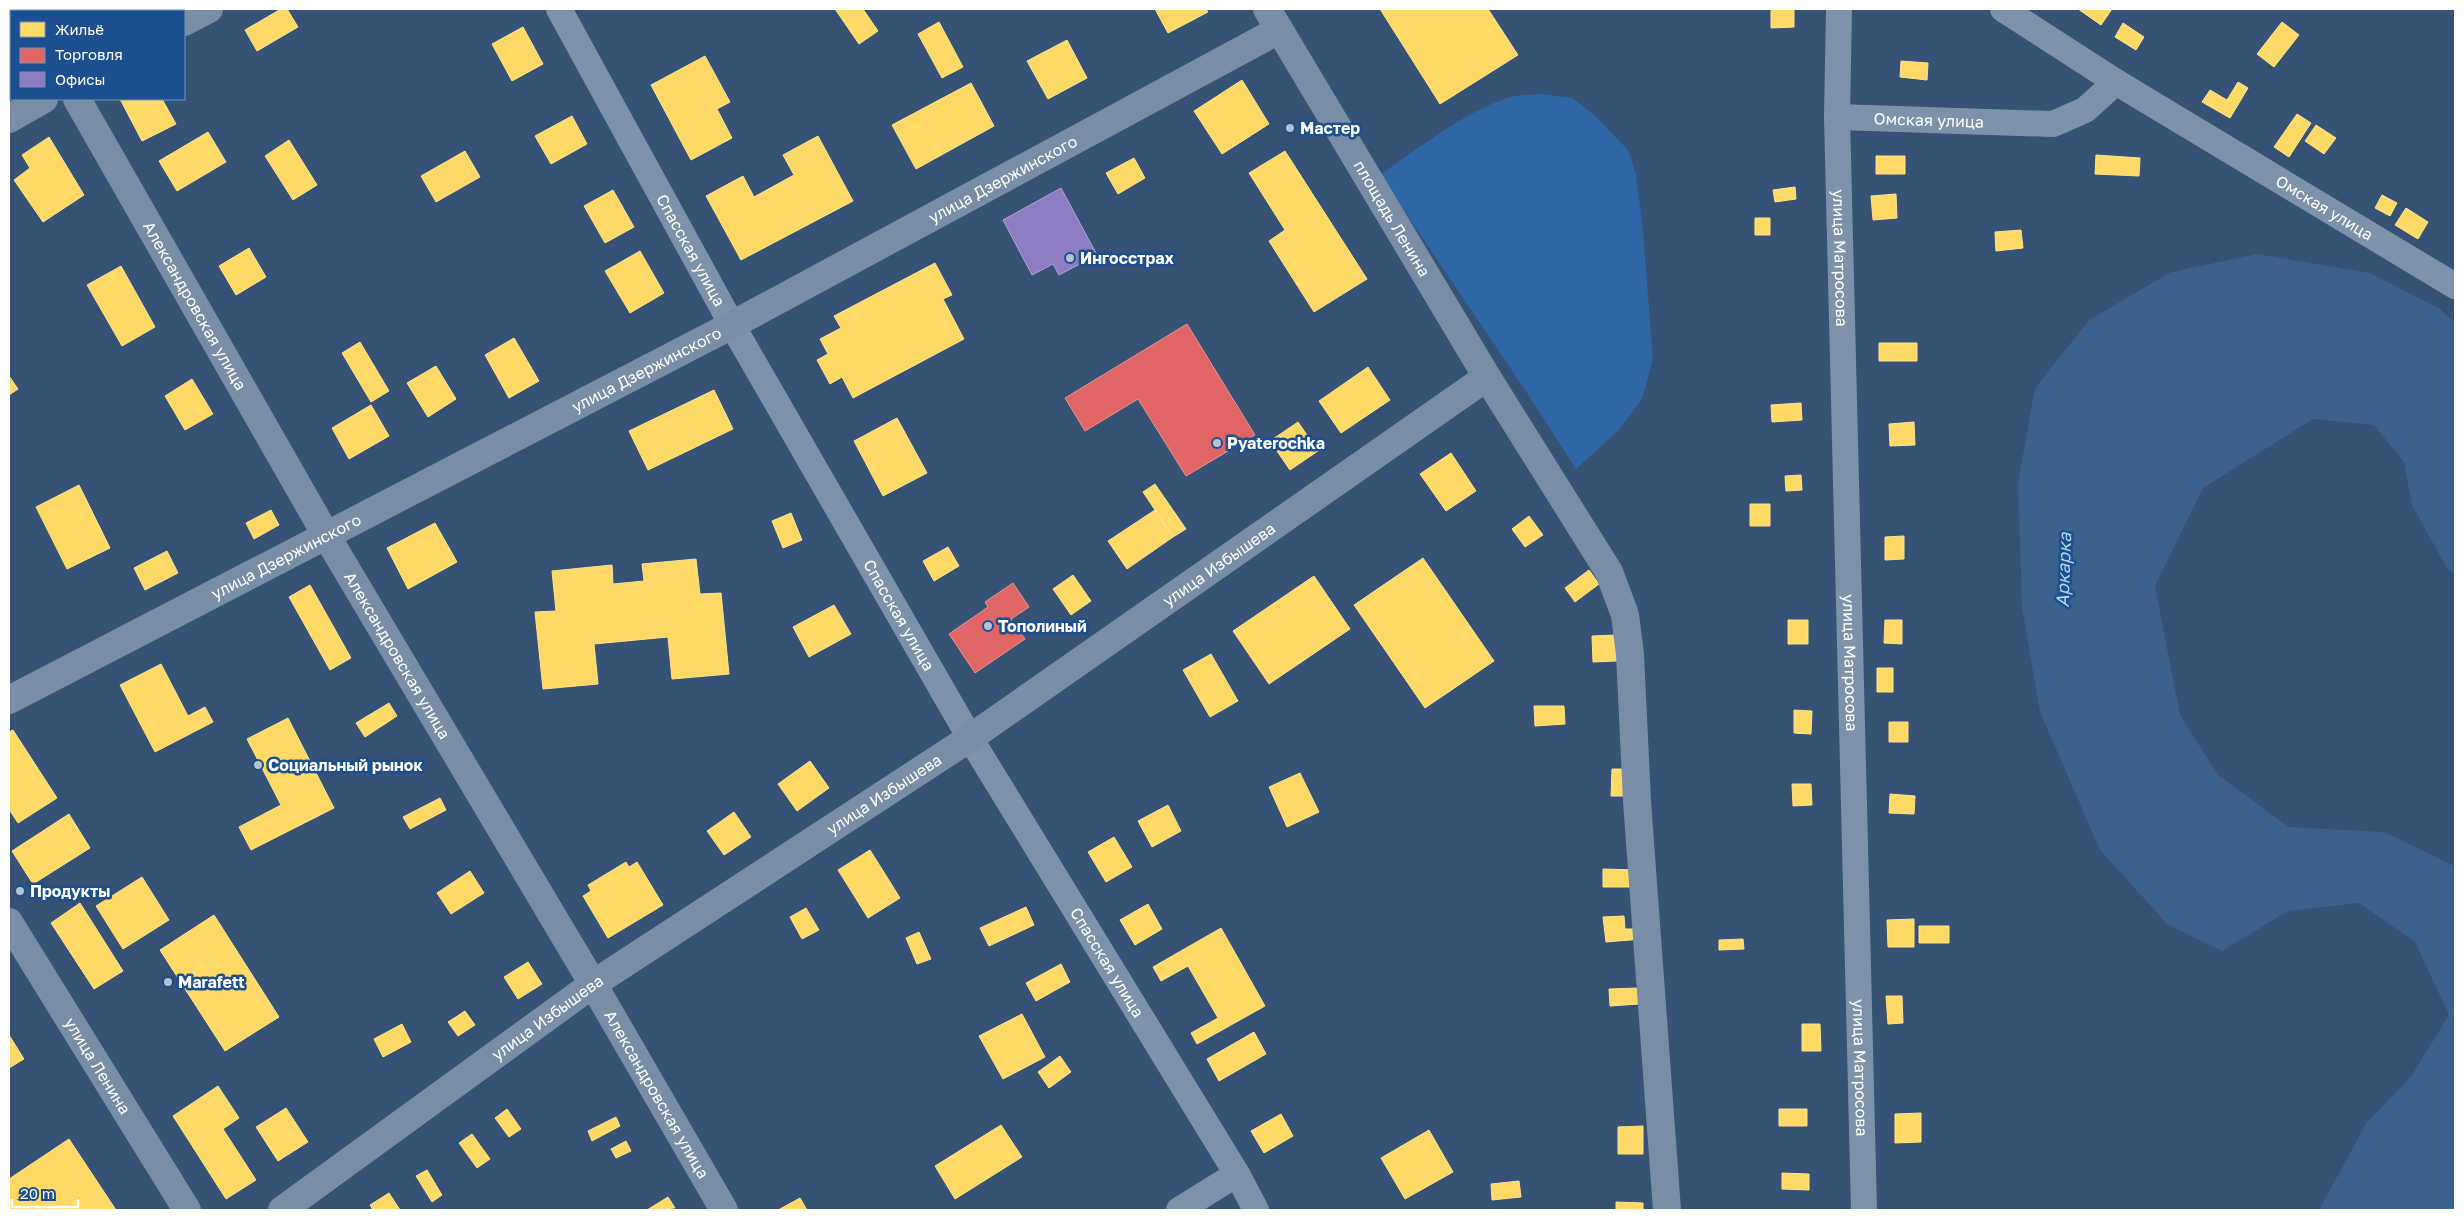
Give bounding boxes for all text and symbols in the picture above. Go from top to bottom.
legend [10,10,185,100]
text: Жильё [55,20,104,38]
text: Торговля [55,45,123,63]
text: Офисы [55,70,105,88]
street label: Омская улица [1874,108,1984,132]
place label: Мастер [1300,118,1360,138]
marker: Мастер [1284,122,1296,134]
street label: улица Дзержинского [925,131,1081,227]
street label: площадь Ленина [1350,156,1435,280]
street label: Омская улица [2272,171,2377,245]
street label: улица Матросова [1829,189,1852,327]
street label: Спасская улица [652,191,730,310]
street label: Александровская улица [139,218,251,394]
place label: Ингосстрах [1080,248,1175,268]
marker: Ингосстрах [1064,252,1076,264]
street label: улица Дзержинского [568,322,725,417]
place label: Pyaterochka [1227,433,1325,453]
marker: Pyaterochka [1211,437,1223,449]
street label: улица Дзержинского [208,509,364,603]
street label: улица Избышева [1158,518,1279,611]
water label: Аркарка [2051,531,2075,608]
street label: Спасская улица [859,556,939,674]
street label: Александровская улица [340,568,455,743]
street label: улица Матросова [1839,594,1862,732]
place label: Тополиный [998,616,1087,636]
marker: Тополиный [982,620,994,632]
street label: улица Избышева [823,749,945,839]
place label: Социальный рынок [268,755,423,775]
marker: Социальный рынок [252,759,264,771]
place label: Продукты [30,881,110,901]
marker: Продукты [14,885,26,897]
street label: Спасская улица [1066,904,1149,1021]
street label: улица Избышева [488,970,607,1064]
place label: Marafett [178,972,245,992]
marker: Marafett [162,976,174,988]
street label: улица Матросова [1849,999,1872,1137]
street label: Александровская улица [600,1007,714,1182]
street label: улица Ленина [60,1014,135,1118]
scale bar [12,1176,79,1208]
text: 20 m [20,1184,55,1202]

